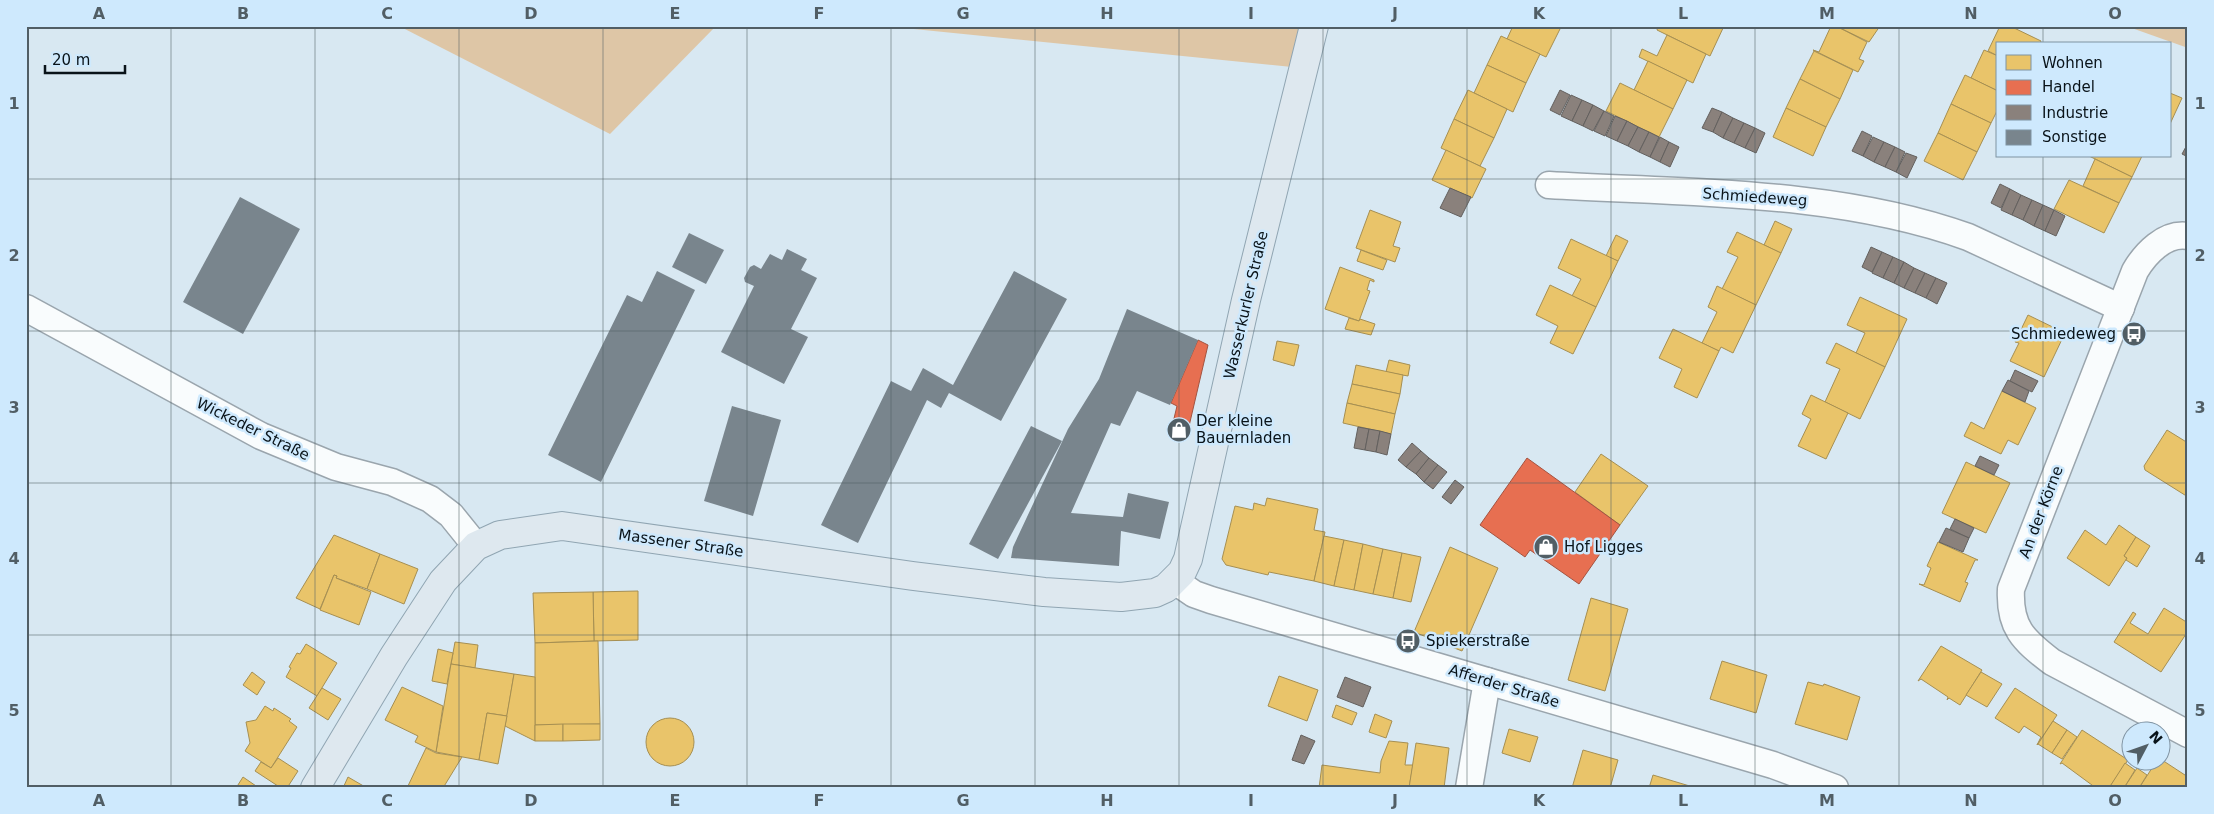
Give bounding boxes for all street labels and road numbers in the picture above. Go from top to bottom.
street label: Schmiedeweg [1702,184,1808,210]
street label: Wasserkurler Straße [1220,229,1272,381]
street label: Wickeder Straße [194,394,312,464]
street label: An der Körne [2015,463,2067,561]
street label: Massener Straße [617,525,745,561]
street label: Afferder Straße [1446,661,1562,711]

